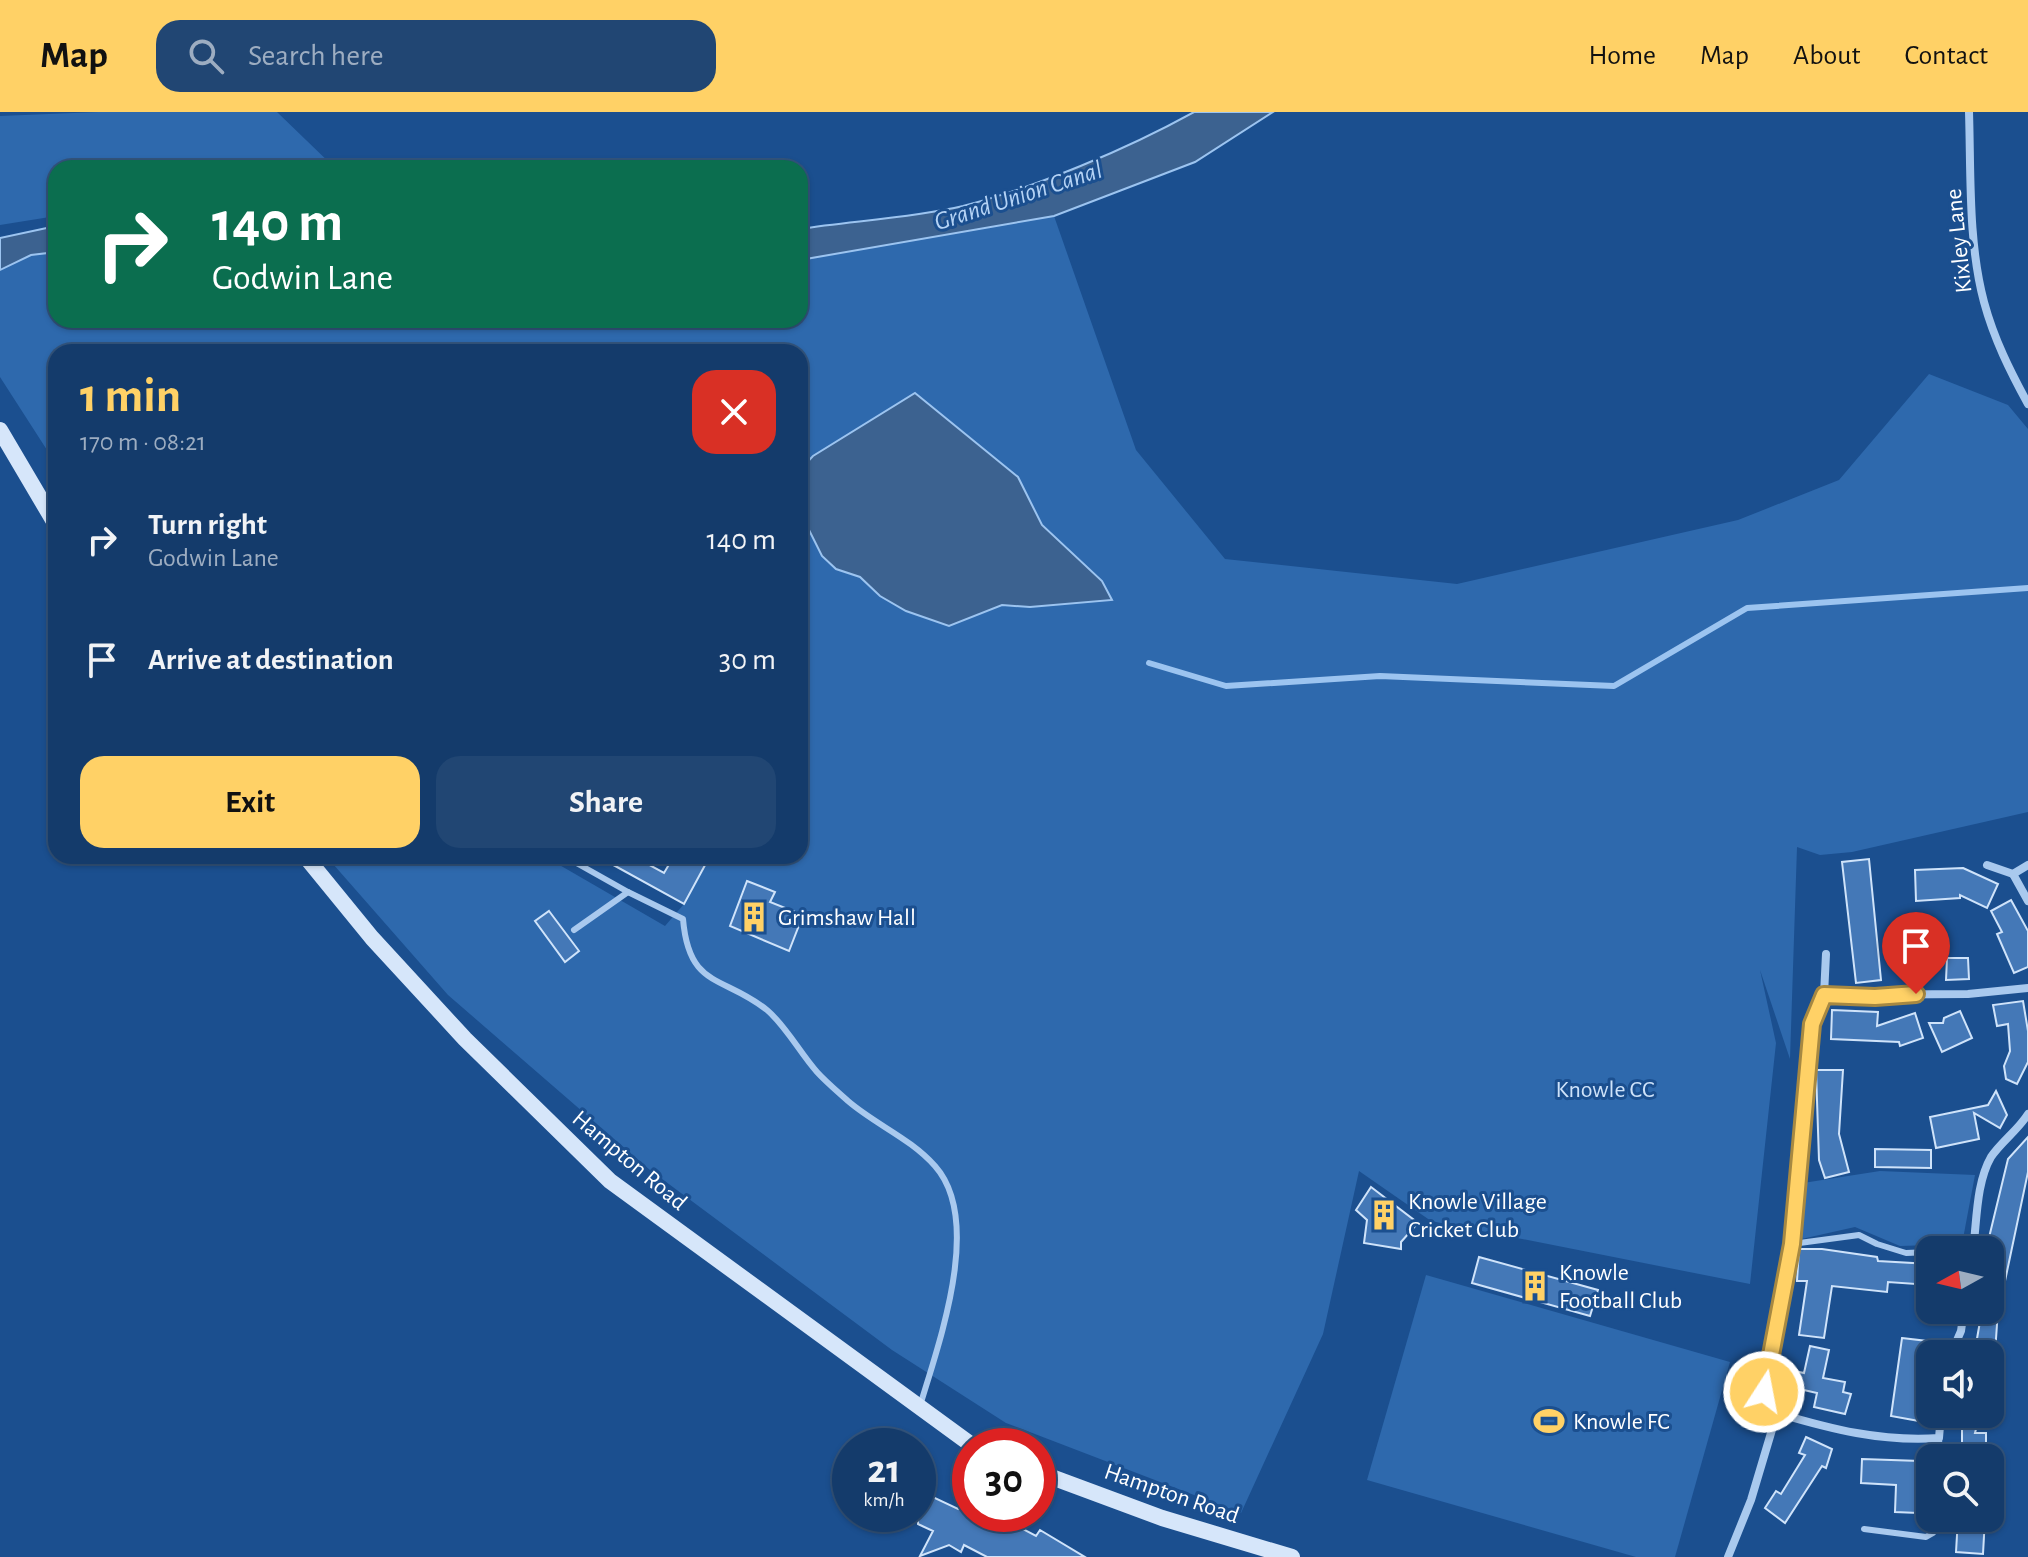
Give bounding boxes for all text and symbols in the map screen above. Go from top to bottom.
search box [156,20,716,92]
icon: search [184,34,228,78]
text: Map [40,37,108,75]
text: Search here [248,41,384,71]
text: Home [1589,42,1656,70]
text: Map [1700,42,1749,70]
text: About [1793,42,1861,70]
text: Contact [1905,42,1988,70]
water label: Grand Union Canal [931,157,1106,235]
street label: Kixley Lane [1942,187,1976,294]
icon: right [80,192,184,296]
text: 140 m [212,195,343,251]
text: Godwin Lane [212,260,393,296]
button: close [692,370,776,454]
text: 1 min [80,373,181,421]
text: 170 m · 08:21 [80,429,206,455]
text: Turn right [148,510,267,540]
icon: right [80,518,124,562]
text: 140 m [706,525,776,555]
text: Godwin Lane [148,545,279,571]
icon: arrive [80,638,124,682]
text: Arrive at destination [148,645,394,675]
text: 30 m [719,645,776,675]
button: Exit [80,756,420,848]
button: Share [436,756,776,848]
building icon: Grimshaw Hall [737,900,771,934]
place label: Grimshaw Hall [778,906,916,930]
pin [1882,912,1950,994]
icon: arrive [1894,924,1938,968]
park label: Knowle CC [1556,1078,1654,1102]
street label: Hampton Road [568,1106,691,1215]
place label: Knowle Village Cricket Club [1408,1190,1547,1242]
building icon: Knowle Village Cricket Club [1367,1198,1401,1232]
north arrow [1916,1236,2004,1324]
map controls [1916,1236,2004,1532]
place label: Knowle Football Club [1559,1261,1682,1313]
building icon: Knowle Football Club [1518,1269,1552,1303]
button: sound [1916,1340,2004,1428]
position arrow [1722,1350,1806,1434]
sports icon: Knowle FC [1532,1404,1566,1438]
place label: Knowle FC [1573,1410,1670,1434]
speed limit sign: 30 [952,1428,1056,1532]
button: search [1916,1444,2004,1532]
text: 21 [867,1450,901,1490]
street label: Hampton Road [1101,1460,1242,1528]
text: km/h [863,1490,905,1510]

